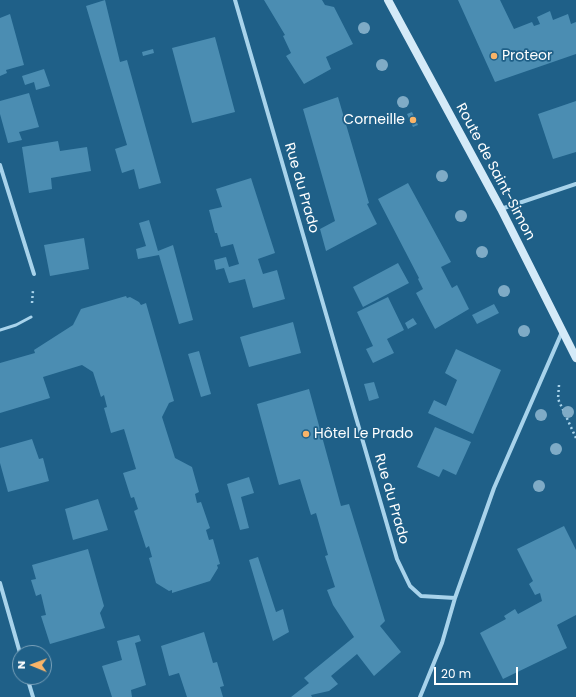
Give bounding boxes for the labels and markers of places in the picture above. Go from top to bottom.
place label: Proteor [502,48,552,64]
marker: Proteor [489,51,499,61]
place label: Corneille [343,112,405,128]
marker: Corneille [408,115,418,125]
place label: Hôtel Le Prado [314,426,413,442]
marker: Hôtel Le Prado [301,429,311,439]

